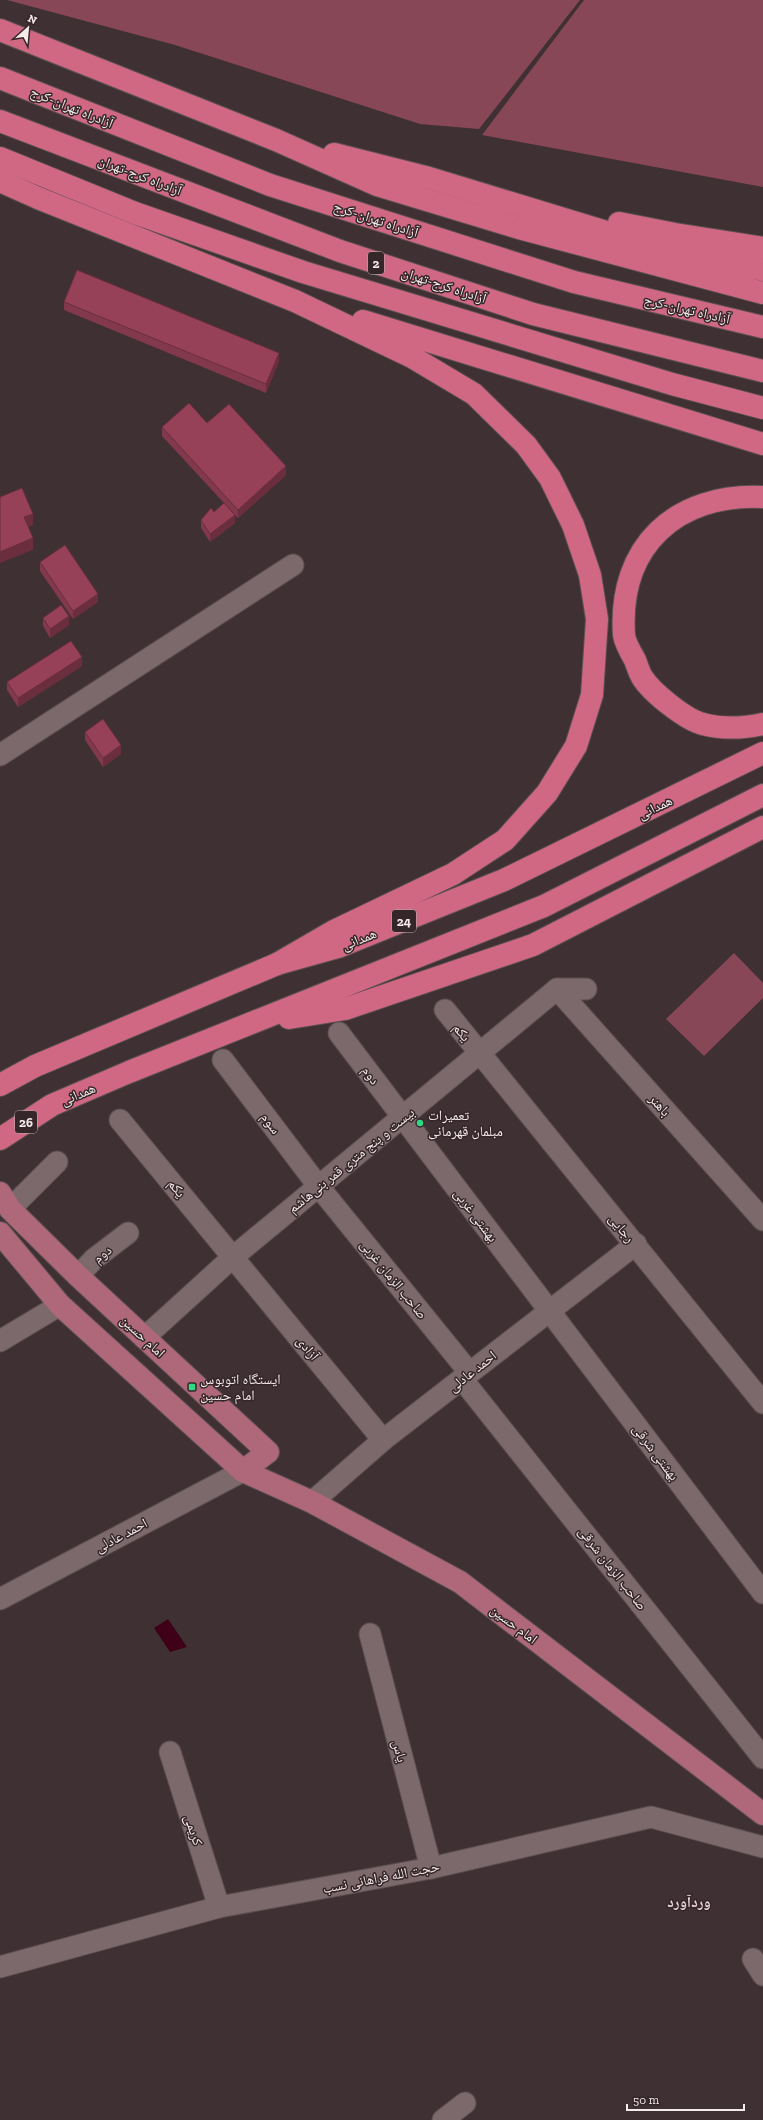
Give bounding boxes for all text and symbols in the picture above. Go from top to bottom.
north arrow [8,8,48,48]
text: N [26,12,40,28]
street label: آزادراه تهران-کرج [27,83,116,133]
street label: آزادراه کرج-تهران [95,152,184,200]
street label: آزادراه تهران-کرج [331,198,421,242]
road number: 2 [368,252,384,274]
street label: آزادراه کرج-تهران [399,264,489,308]
street label: آزادراه تهران-کرج [642,291,732,329]
street label: همدانی [635,792,675,823]
road number: 24 [392,910,416,932]
street label: همدانی [339,925,379,954]
street label: یکم [448,1020,474,1046]
street label: دوم [357,1063,383,1089]
street label: همدانی [58,1080,98,1109]
street label: باهنر [645,1090,674,1120]
street label: بیست و پنج متری قمر بنی‌هاشم [285,1104,419,1218]
place label: تعمیرات مبلمان قهرمانی [428,1107,503,1140]
street label: سوم [256,1109,284,1138]
road number: 26 [15,1111,37,1133]
marker: تعمیرات مبلمان قهرمانی [415,1118,425,1128]
street label: یکم [163,1176,189,1202]
street label: بهشتی غربی [450,1185,501,1245]
street label: رجایی [605,1210,638,1246]
street label: صاحب الزمان غربی [356,1236,431,1323]
street label: دوم [90,1242,116,1268]
street label: امام حسین [116,1311,168,1362]
street label: آزادی [293,1333,323,1364]
street label: احمد عادلی [445,1347,500,1396]
place label: ایستگاه اتوبوس امام حسین [200,1371,281,1405]
marker: ایستگاه اتوبوس امام حسین [187,1382,197,1392]
street label: بهشتی شرقی [629,1421,683,1484]
street label: احمد عادلی [92,1515,150,1556]
street label: صاحب الزمان شرقی [575,1523,651,1614]
street label: امام حسین [486,1601,541,1648]
street label: یاس [388,1738,411,1764]
street label: کریمی [181,1812,207,1848]
street label: حجت الله فراهانی نسب [321,1858,441,1897]
district label: وردآورد [667,1893,711,1911]
scale bar [627,2086,744,2112]
text: 50 m [633,2093,660,2107]

